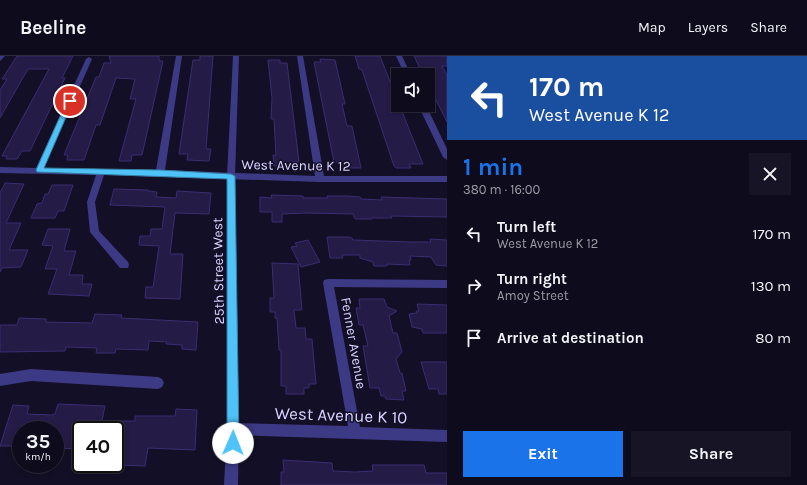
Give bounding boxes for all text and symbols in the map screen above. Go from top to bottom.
text: Beeline [20,17,86,39]
text: Map [638,19,666,36]
text: Layers [688,19,728,36]
text: Share [750,19,787,36]
map controls [391,68,435,112]
button: sound [391,68,435,112]
text: 170 m [529,70,604,103]
icon: left [463,72,515,124]
pin [53,84,87,118]
icon: arrive [59,90,81,112]
text: West Avenue K 12 [529,104,669,126]
text: 1 min [463,153,523,181]
button: close [749,153,791,195]
street label: West Avenue K 12 [241,156,351,175]
text: 380 m · 16:00 [463,182,540,197]
street label: 25th Street West [209,218,228,324]
text: Turn left [497,218,556,236]
icon: left [463,223,485,245]
text: 170 m [753,225,791,243]
text: West Avenue K 12 [497,236,598,251]
text: Turn right [497,270,567,288]
icon: right [463,275,485,297]
text: 130 m [751,277,791,295]
text: Amoy Street [497,288,569,303]
street label: Fenner Avenue [337,296,370,390]
icon: arrive [463,327,485,349]
text: Arrive at destination [497,329,644,347]
text: 80 m [755,329,791,347]
street label: West Avenue K 10 [274,403,408,427]
speed limit sign: 40 [72,421,124,473]
position arrow [212,422,254,464]
text: 35 [26,430,50,453]
button: Exit [463,431,623,477]
button: Share [631,431,791,477]
text: km/h [25,451,51,463]

